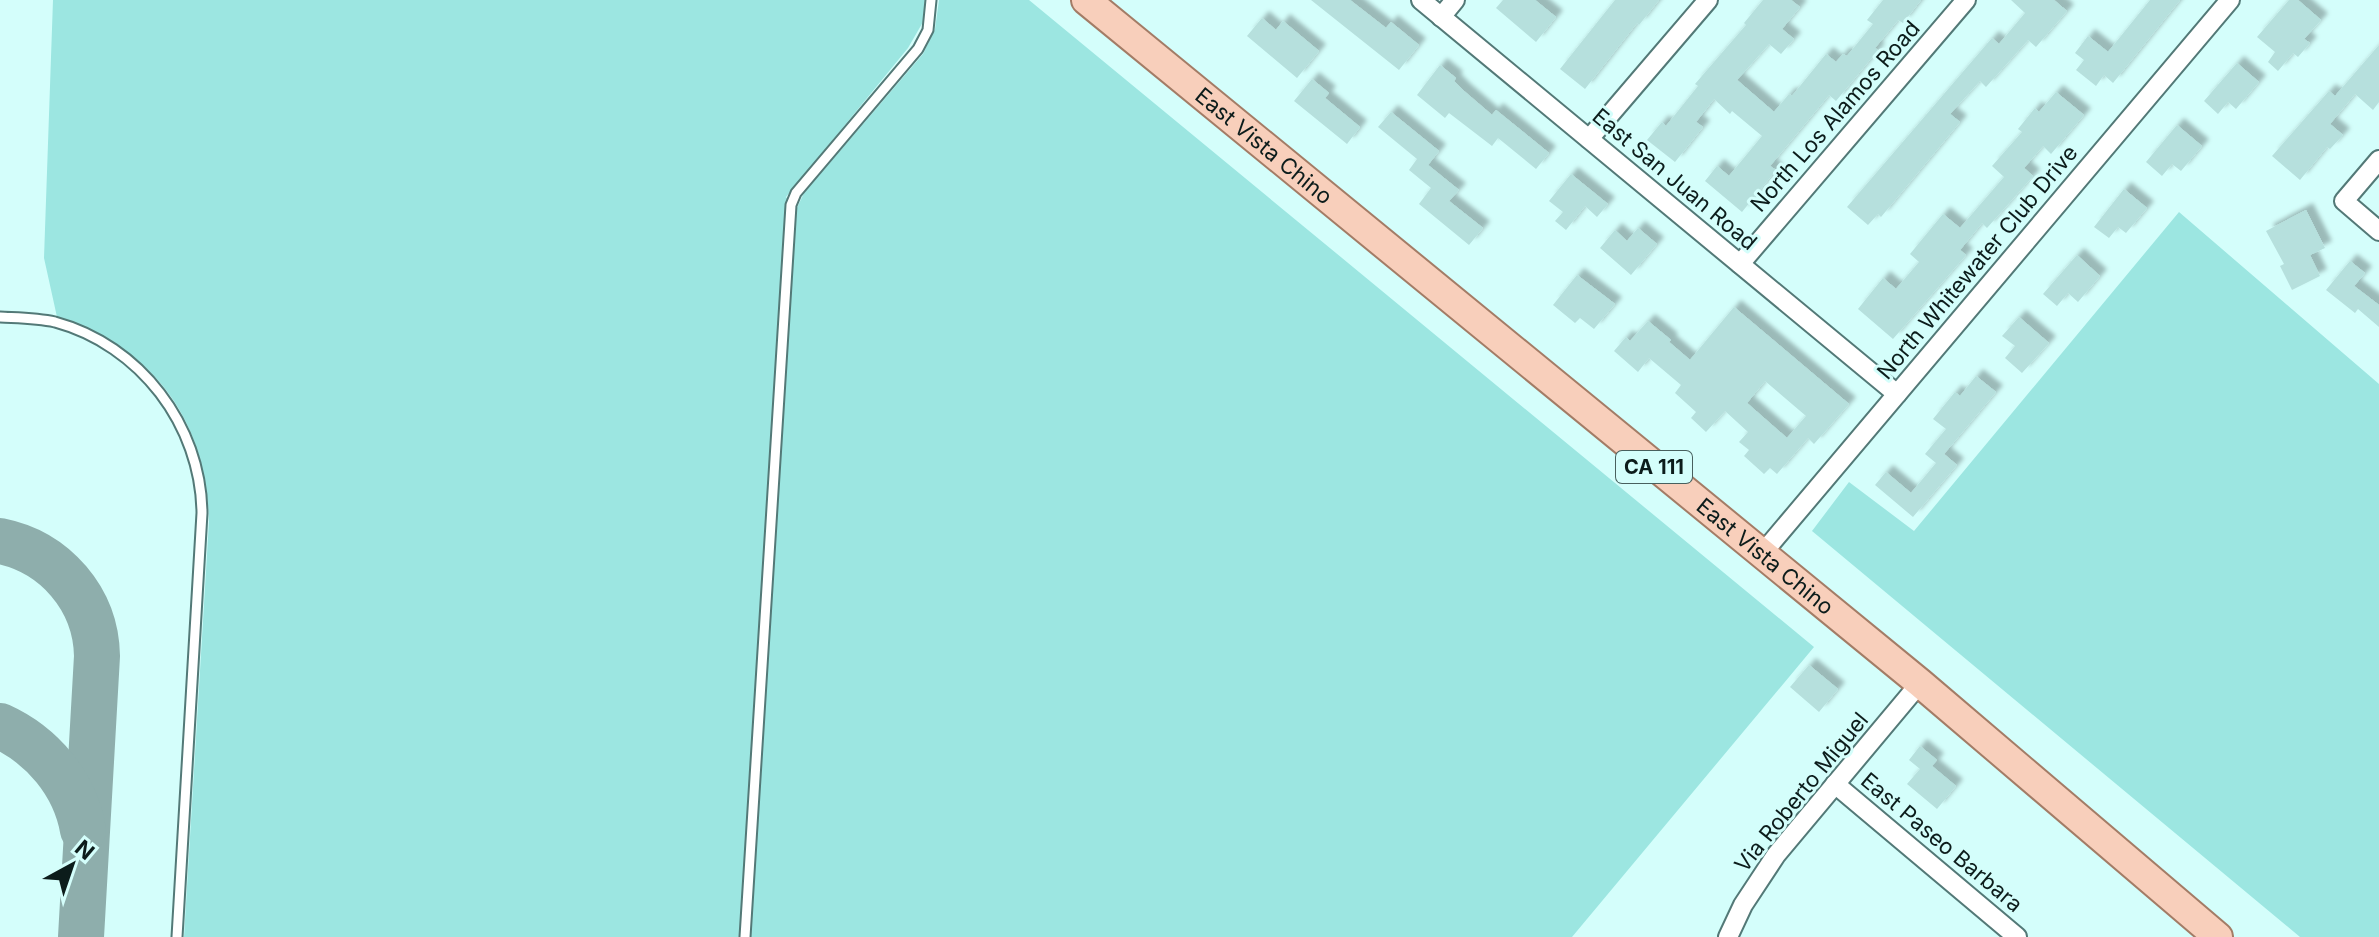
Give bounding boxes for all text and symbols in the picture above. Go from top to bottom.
street label: North Los Alamos Road [1745,15,1925,217]
street label: East Vista Chino [1190,82,1338,209]
street label: East San Juan Road [1588,103,1762,255]
street label: North Whitewater Club Drive [1871,140,2083,384]
road number: CA 111 [1616,451,1692,483]
street label: East Vista Chino [1692,493,1839,620]
street label: Via Roberto Miguel [1729,707,1873,877]
street label: East Paseo Barbara [1856,767,2028,917]
north arrow [32,825,112,905]
text: N [70,834,100,865]

